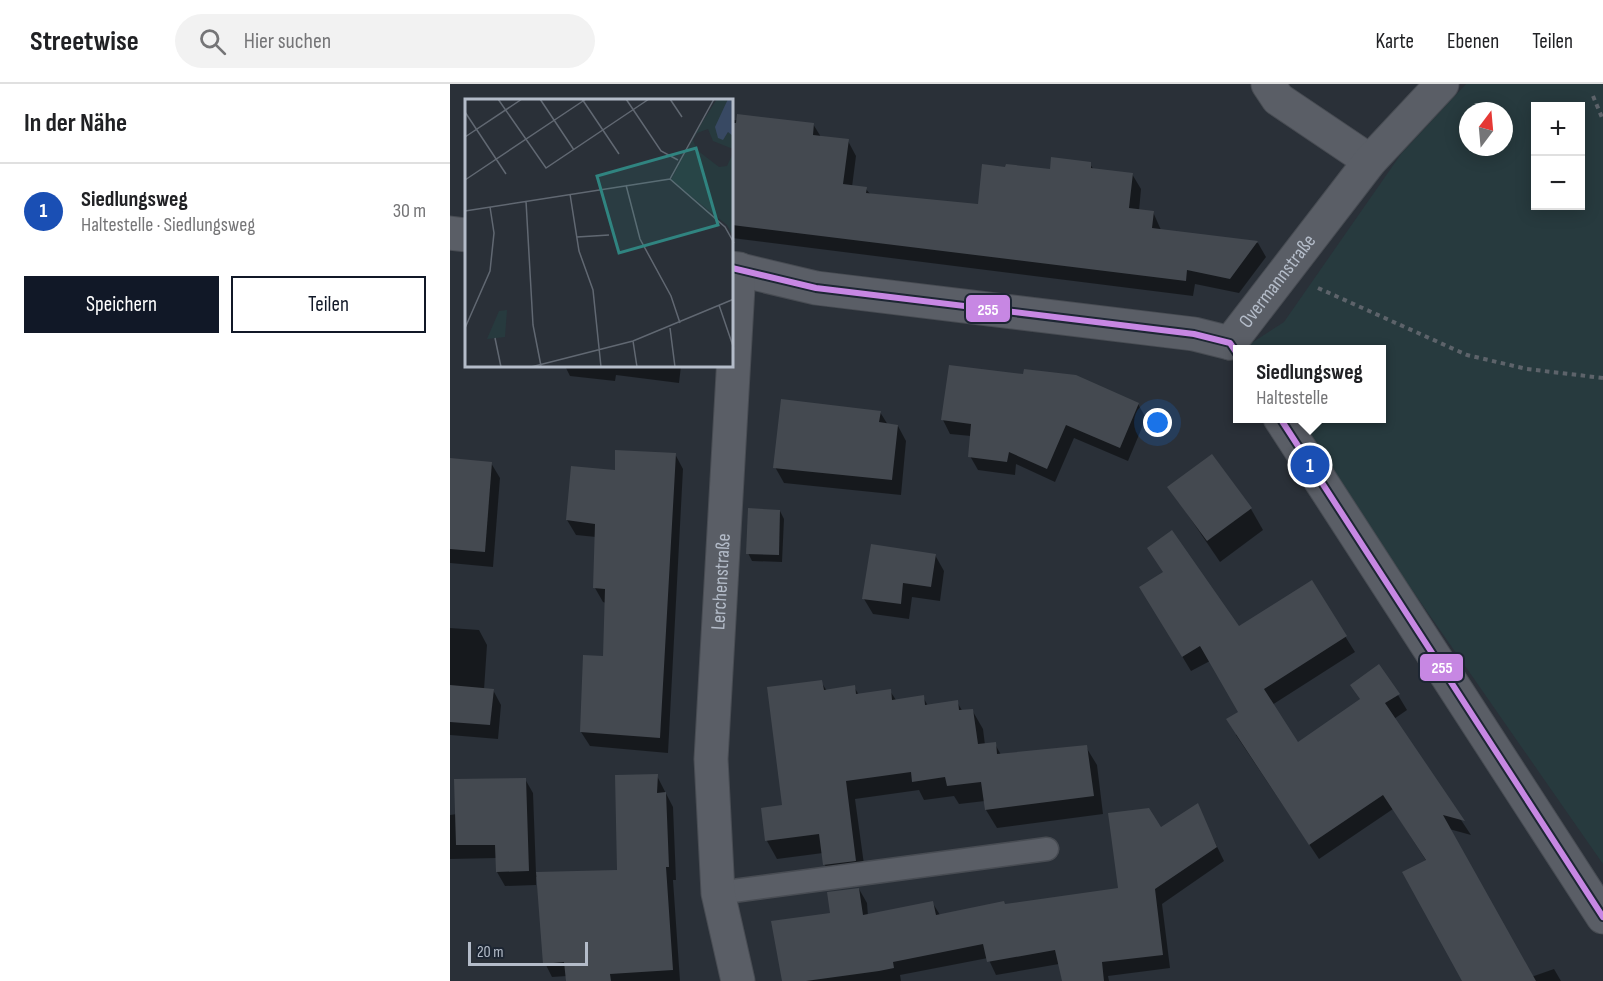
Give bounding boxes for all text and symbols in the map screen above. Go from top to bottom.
search box [175,14,595,68]
text: Streetwise [30,25,139,58]
icon: search [196,25,229,58]
text: Hier suchen [244,28,331,55]
text: Karte [1376,29,1414,54]
text: Ebenen [1447,29,1499,54]
text: Teilen [1532,29,1573,54]
inset map [465,99,734,368]
north arrow [1459,102,1513,156]
map controls [1531,102,1585,210]
button: + [1531,102,1585,156]
text: In der Nähe [24,108,127,139]
button: − [1531,156,1585,210]
text: Siedlungsweg [81,186,188,213]
text: 1 [40,199,47,223]
text: 30 m [393,199,426,223]
text: Haltestelle · Siedlungsweg [81,213,255,237]
street label: Overmannstraße [1234,230,1321,333]
button: Speichern [24,276,219,333]
button: Teilen [231,276,426,333]
line badge: 255 [965,294,1011,323]
text: 255 [977,301,999,320]
popup [1233,345,1386,423]
text: Siedlungsweg [1256,359,1363,386]
text: Haltestelle [1256,386,1328,410]
your location [1143,408,1172,437]
pin: 1 [1290,442,1330,488]
street label: Lerchenstraße [706,533,736,631]
line badge: 255 [1419,653,1464,682]
text: 255 [1431,659,1453,678]
scale bar [468,939,588,966]
text: 20 m [477,943,504,962]

